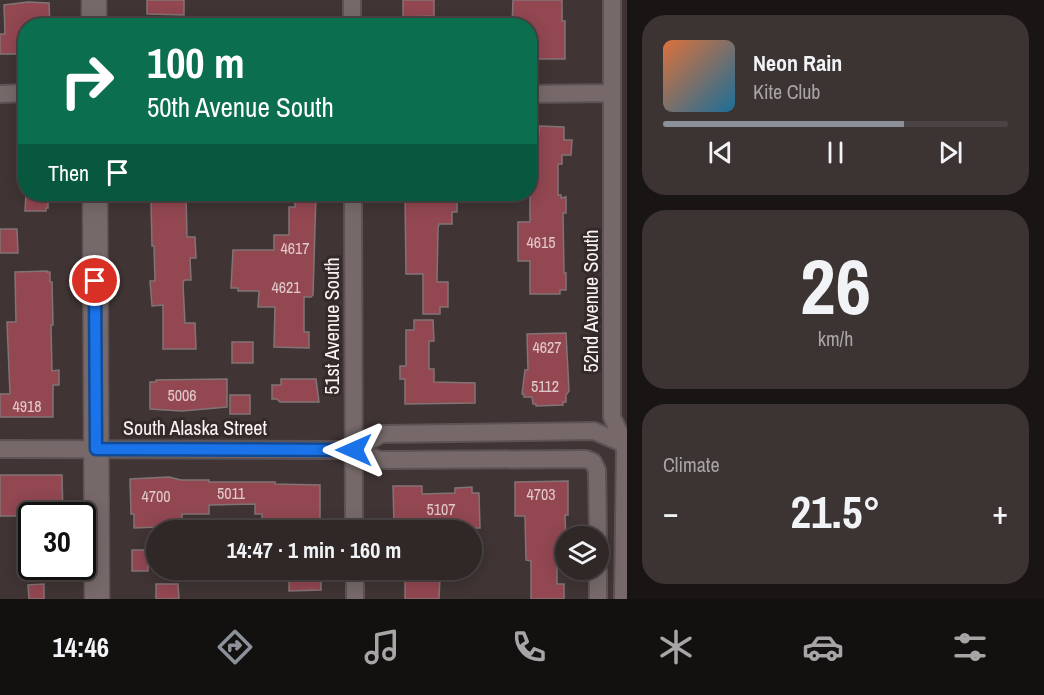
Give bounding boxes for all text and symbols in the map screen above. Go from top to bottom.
text: 100 m [147,35,245,91]
icon: right [48,42,126,120]
text: Neon Rain [753,48,842,78]
text: Kite Club [753,78,820,105]
text: 50th Avenue South [147,89,334,125]
icon: previous [704,136,737,169]
icon: pause [819,136,852,169]
icon: next [934,136,967,169]
icon: arrive [101,156,134,189]
text: Then [48,158,89,188]
street label: 52nd Avenue South [577,230,604,372]
house number: 4615 [526,231,556,253]
text: 26 [800,233,871,338]
house number: 4617 [280,237,310,259]
pin [69,255,120,306]
street label: 51st Avenue South [318,257,345,395]
icon: arrive [78,264,111,297]
house number: 4621 [271,276,301,298]
text: km/h [818,325,853,352]
house number: 4627 [532,336,562,358]
house number: 5112 [531,375,559,397]
house number: 5006 [167,384,197,406]
house number: 4918 [12,395,42,417]
street label: South Alaska Street [123,414,267,441]
position arrow [322,418,386,482]
text: Climate [663,451,720,478]
text: 21.5° [791,481,880,542]
house number: 5011 [217,482,246,504]
house number: 4703 [526,483,556,505]
house number: 4700 [141,485,171,507]
text: − [663,490,679,534]
text: + [992,490,1008,534]
house number: 5107 [426,498,456,520]
speed limit sign: 30 [18,502,96,580]
map controls [555,526,609,580]
button: layers [555,526,609,580]
text: 14:47 · 1 min · 160 m [227,535,401,565]
icon: directions [214,626,256,668]
icon: music [361,626,403,668]
icon: phone [508,626,550,668]
icon: climate [655,626,697,668]
icon: car [802,626,844,668]
icon: filters [949,626,991,668]
text: 14:46 [53,629,109,665]

